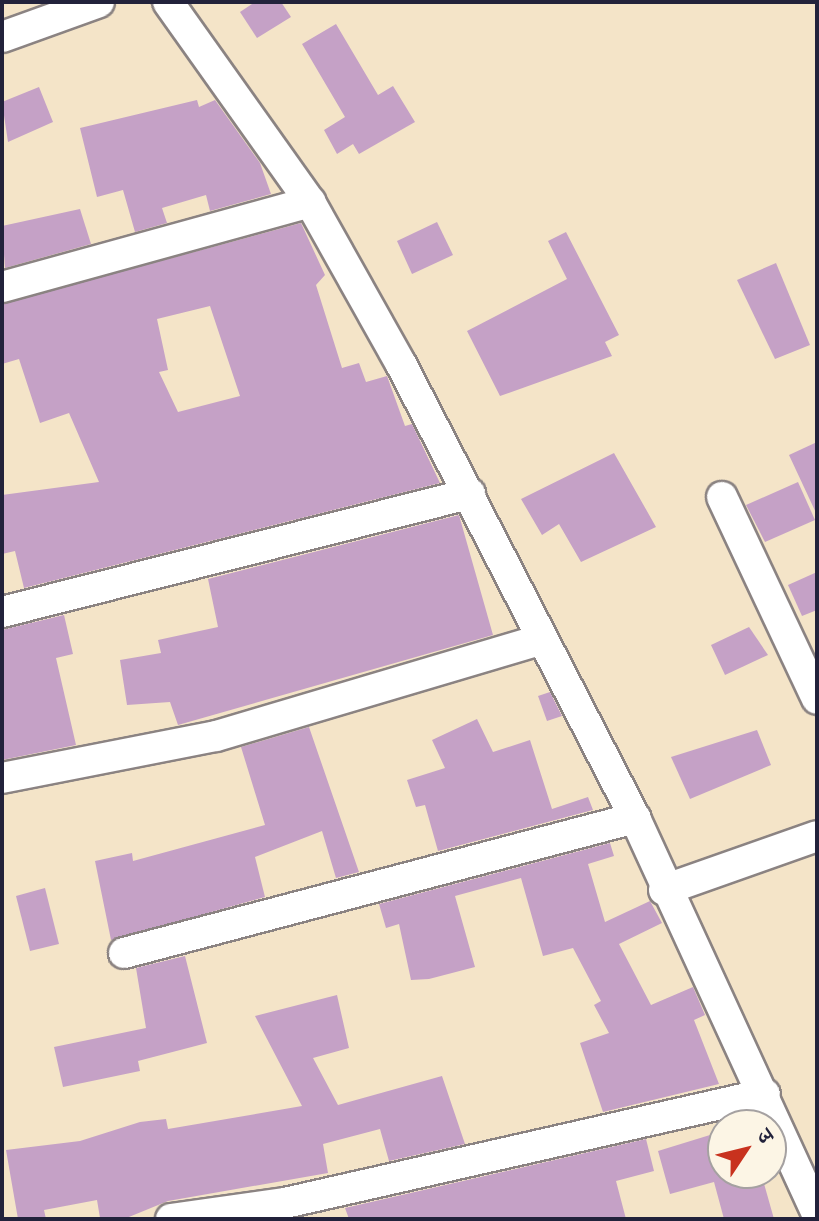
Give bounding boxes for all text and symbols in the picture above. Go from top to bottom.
north arrow [707,1109,787,1189]
text: उ [751,1124,780,1148]

